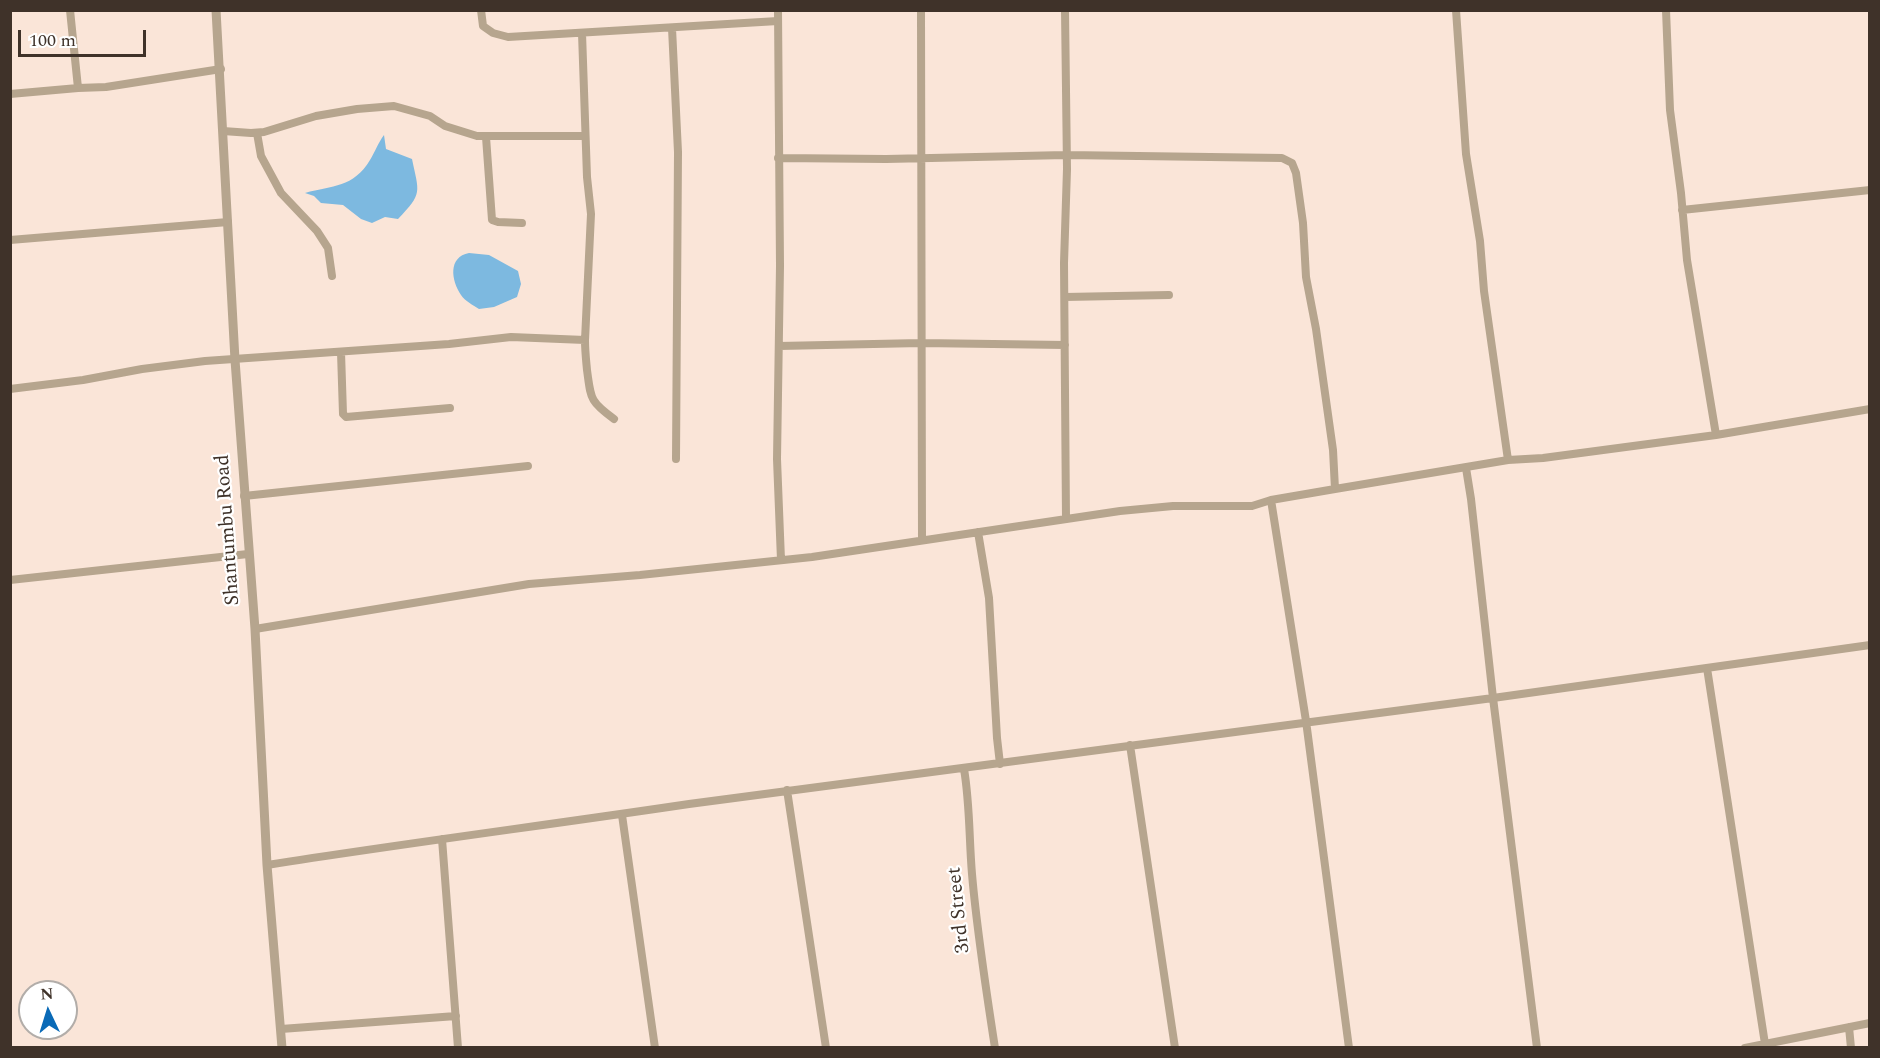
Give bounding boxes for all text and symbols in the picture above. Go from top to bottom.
scale bar [21,18,148,56]
text: 100 m [29,27,76,54]
street label: Shantumbu Road [212,454,246,606]
street label: 3rd Street [944,866,976,954]
north arrow [18,980,78,1040]
text: N [40,982,54,1006]

